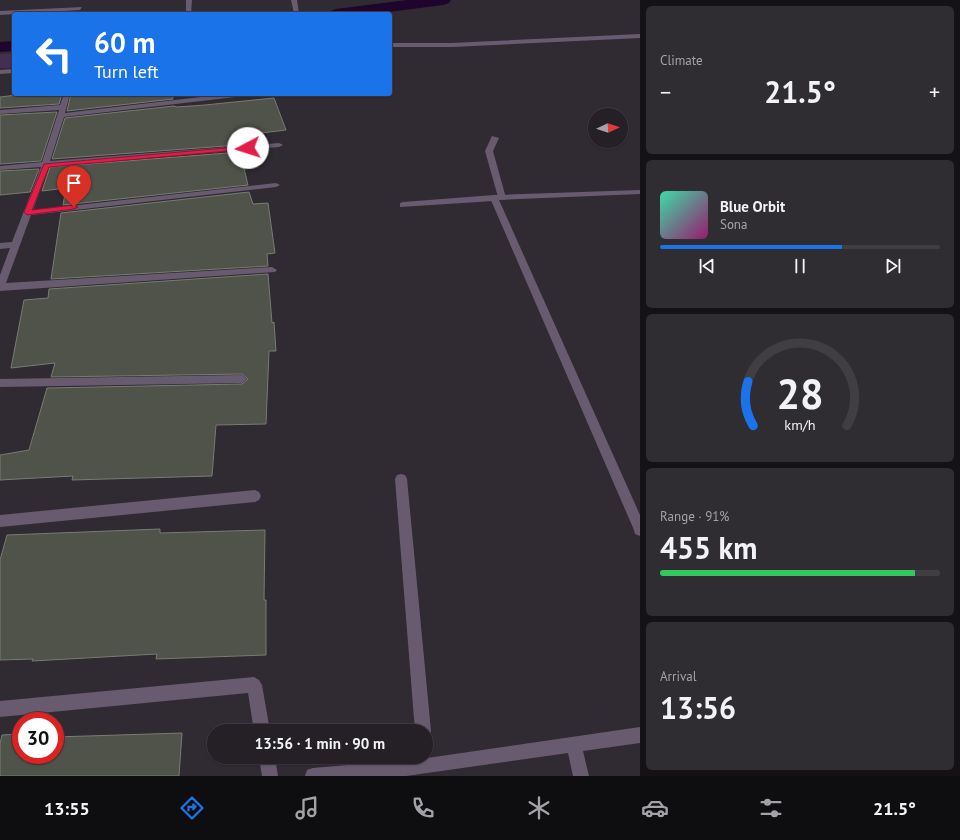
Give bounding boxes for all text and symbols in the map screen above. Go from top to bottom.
text: 60 m [94,24,155,61]
icon: left [28,28,80,80]
text: Climate [660,52,703,69]
text: Turn left [94,60,159,83]
text: 21.5° [764,72,836,111]
text: − [660,78,671,106]
text: + [929,78,940,106]
north arrow [588,108,628,148]
map controls [588,108,628,148]
position arrow [227,127,269,169]
pin [57,166,91,207]
icon: arrive [63,172,85,194]
text: Blue Orbit [720,197,785,216]
text: Sona [720,216,747,233]
icon: previous [696,255,718,277]
icon: pause [789,255,811,277]
icon: next [882,255,904,277]
text: 28 [776,367,824,420]
text: km/h [784,415,816,434]
text: Range · 91% [660,508,729,525]
text: 455 km [660,528,758,567]
text: Arrival [660,668,696,685]
text: 13:56 [660,688,736,727]
speed limit sign: 30 [12,712,64,764]
text: 13:56 · 1 min · 90 m [255,734,385,753]
icon: directions [178,794,206,822]
icon: music [293,794,321,822]
icon: phone [409,794,437,822]
icon: climate [525,794,553,822]
icon: car [641,794,669,822]
icon: filters [757,794,785,822]
text: 13:55 [44,797,90,820]
text: 21.5° [873,797,916,820]

